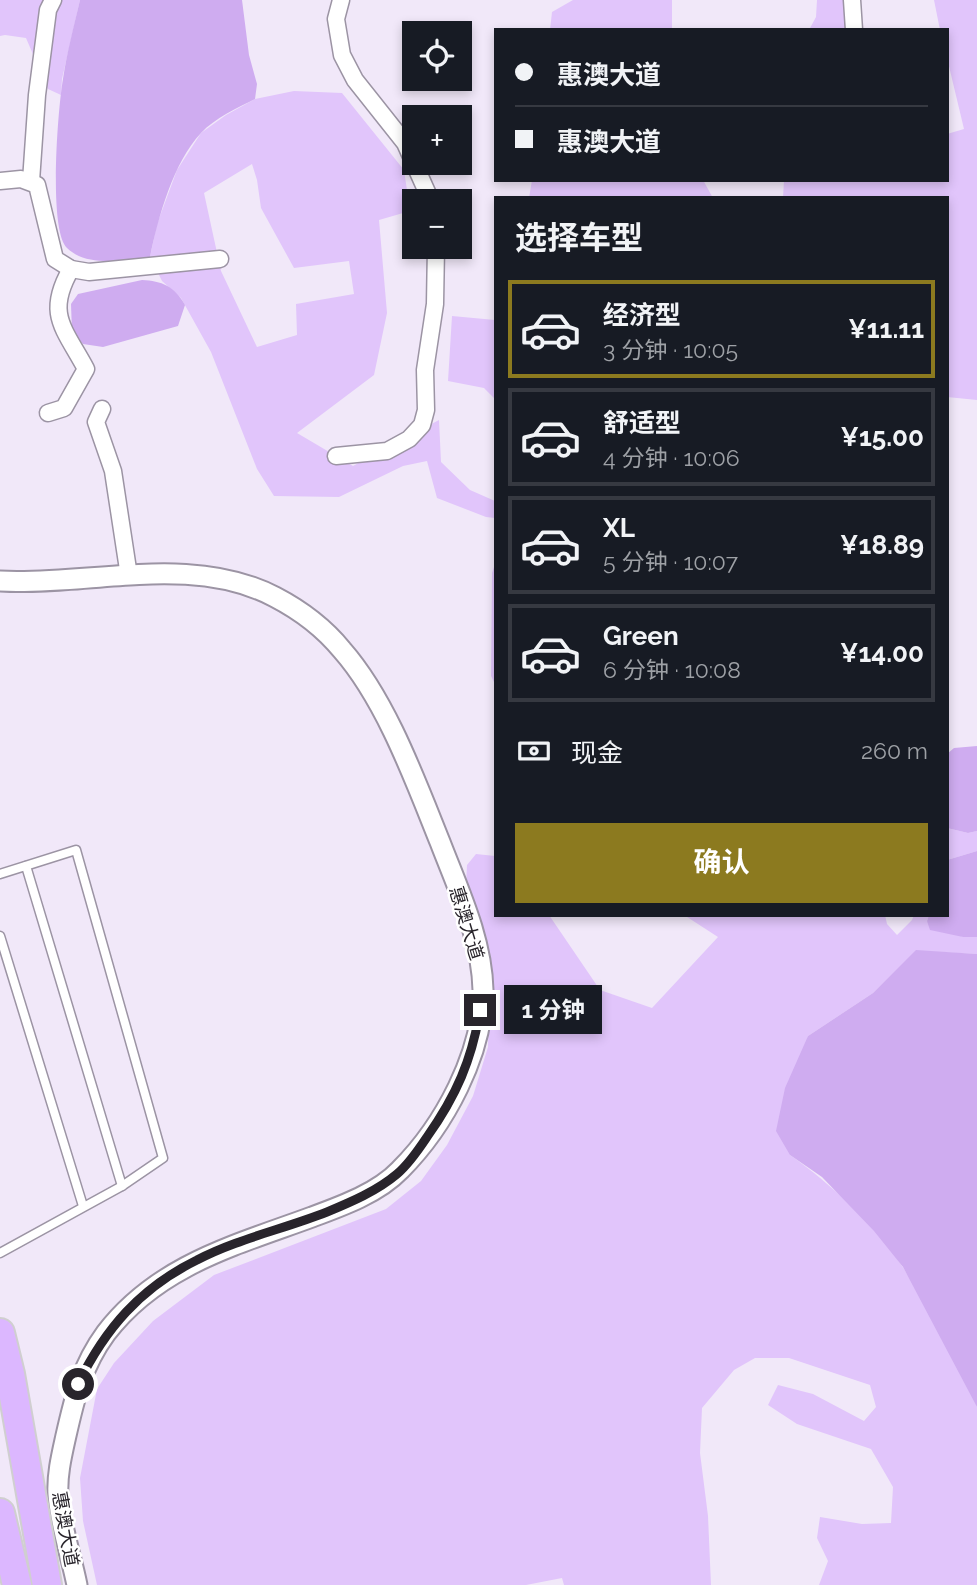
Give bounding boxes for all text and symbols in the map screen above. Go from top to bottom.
map controls [402,21,472,259]
button: locate [402,21,472,91]
text: 惠澳大道 [557,60,661,90]
button: + [402,105,472,175]
text: 惠澳大道 [557,127,661,157]
button: − [402,189,472,259]
text: 选择车型 [515,219,643,256]
icon: car [519,298,582,361]
text: 经济型 [603,300,681,330]
text: ¥11.11 [848,314,924,344]
text: 3 分钟 · 10:05 [603,336,738,363]
icon: car [519,406,582,469]
text: 舒适型 [603,408,681,438]
text: ¥15.00 [840,422,924,452]
text: 4 分钟 · 10:06 [603,444,740,471]
text: XL [603,513,635,543]
icon: car [519,514,582,577]
text: ¥18.89 [840,530,924,560]
text: 5 分钟 · 10:07 [603,548,738,575]
text: Green [603,621,679,651]
icon: car [519,622,582,685]
text: ¥14.00 [840,638,924,668]
text: 6 分钟 · 10:08 [603,656,741,683]
icon: cash [515,732,553,770]
text: 260 m [861,737,928,764]
text: 现金 [571,738,623,768]
button: 确认 [515,823,928,903]
street label: 惠澳大道 [445,883,489,963]
callout: 1 分钟 [504,986,602,1034]
route end [464,994,496,1026]
text: 1 分钟 [522,996,584,1023]
route start [62,1368,94,1400]
street label: 惠澳大道 [49,1490,83,1568]

